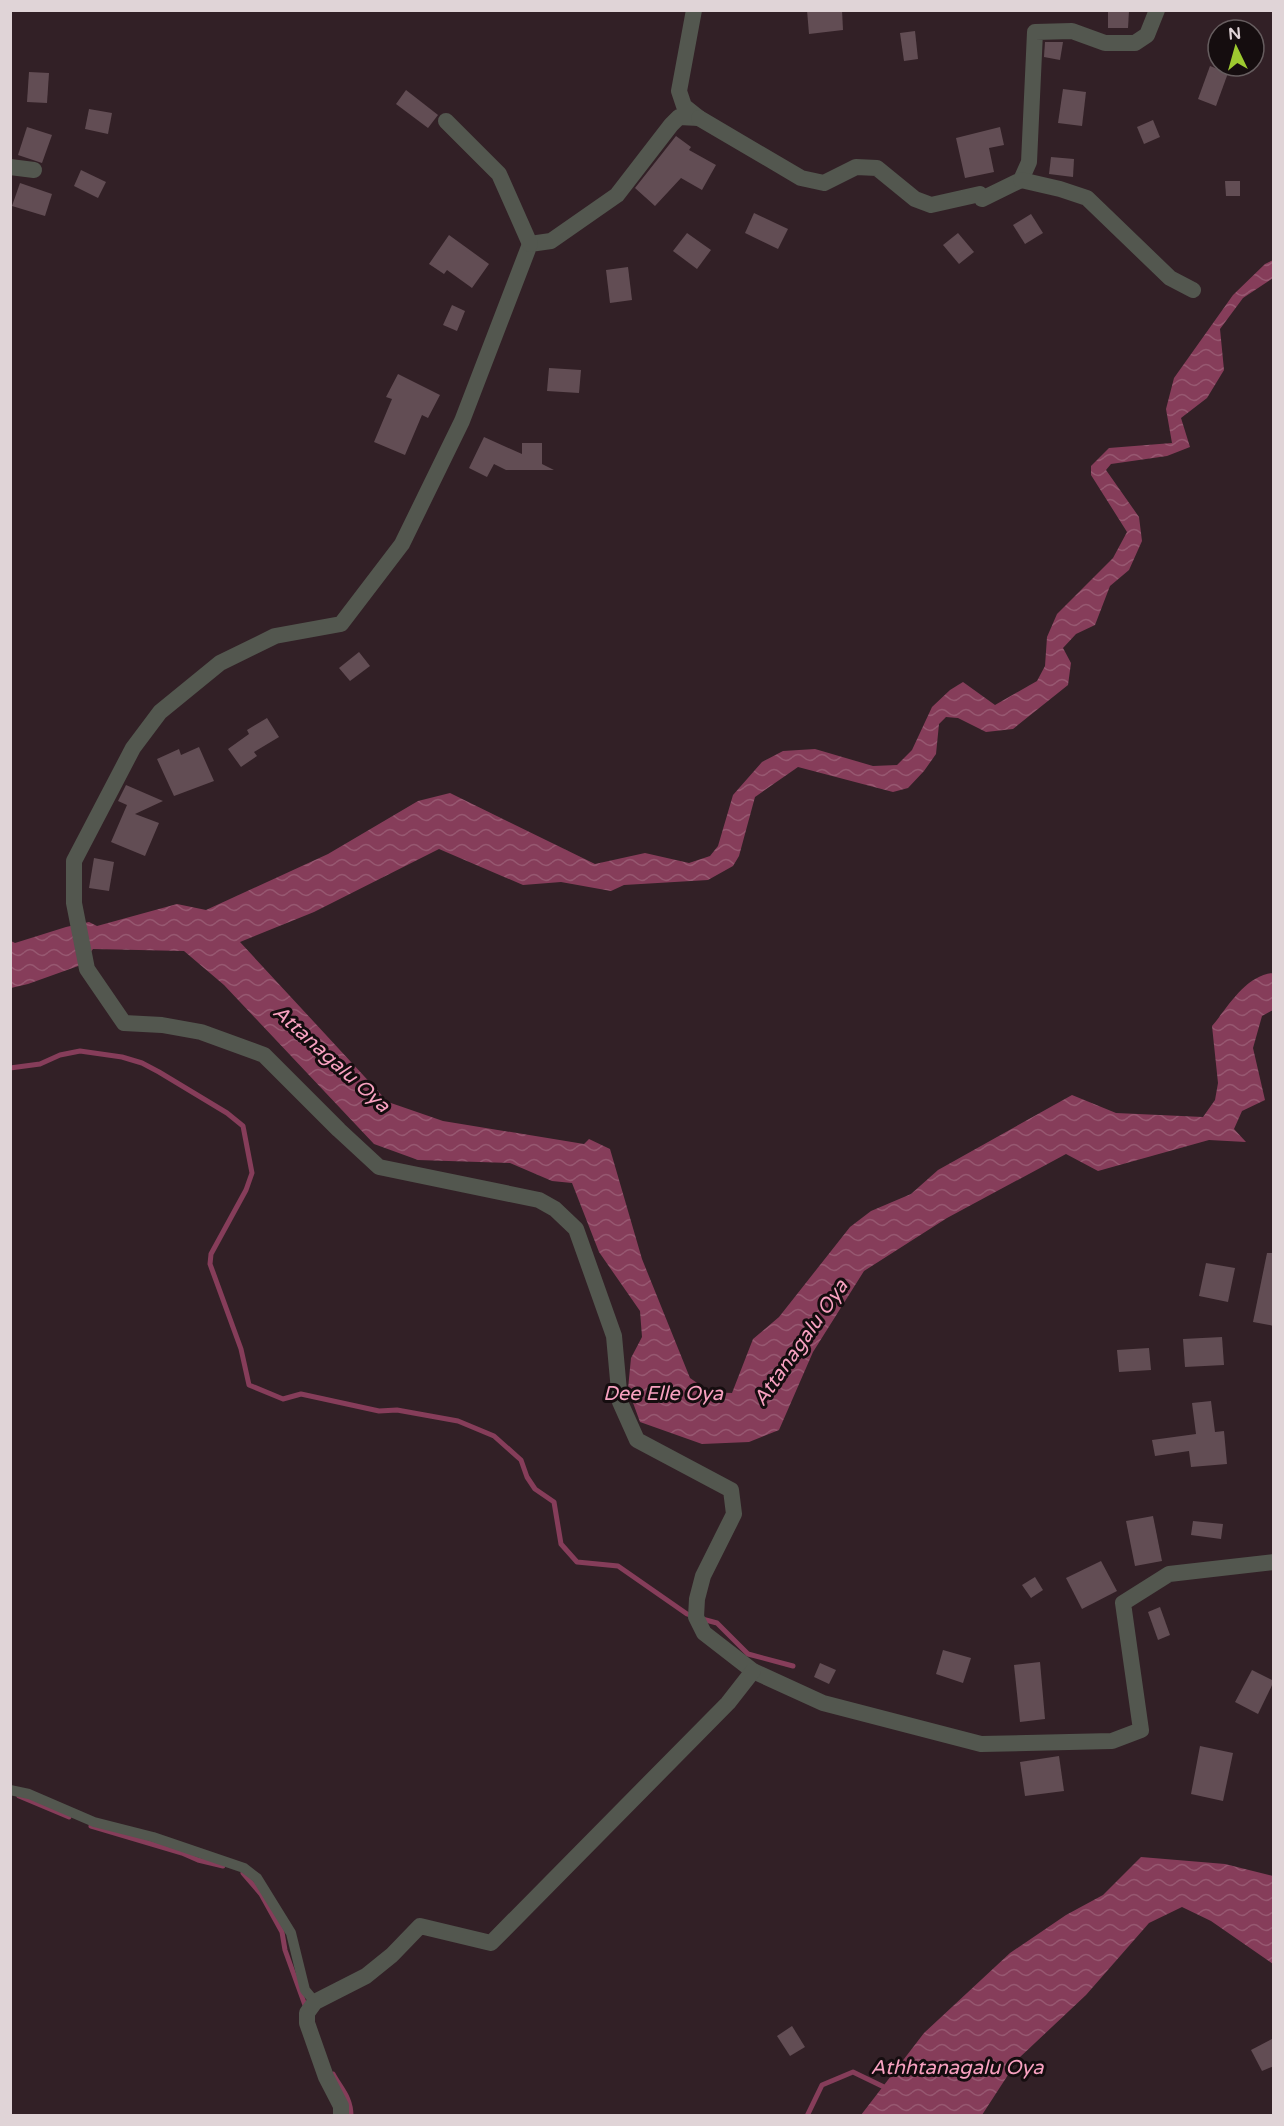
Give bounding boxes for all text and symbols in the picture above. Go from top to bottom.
north arrow [1206,18,1266,78]
text: N [1228,24,1242,45]
water label: Attanagalu Oya [268,1000,395,1118]
water label: Attanagalu Oya [749,1275,854,1411]
water label: Dee Elle Oya [603,1382,724,1406]
water label: Athhtanagalu Oya [871,2056,1044,2080]

